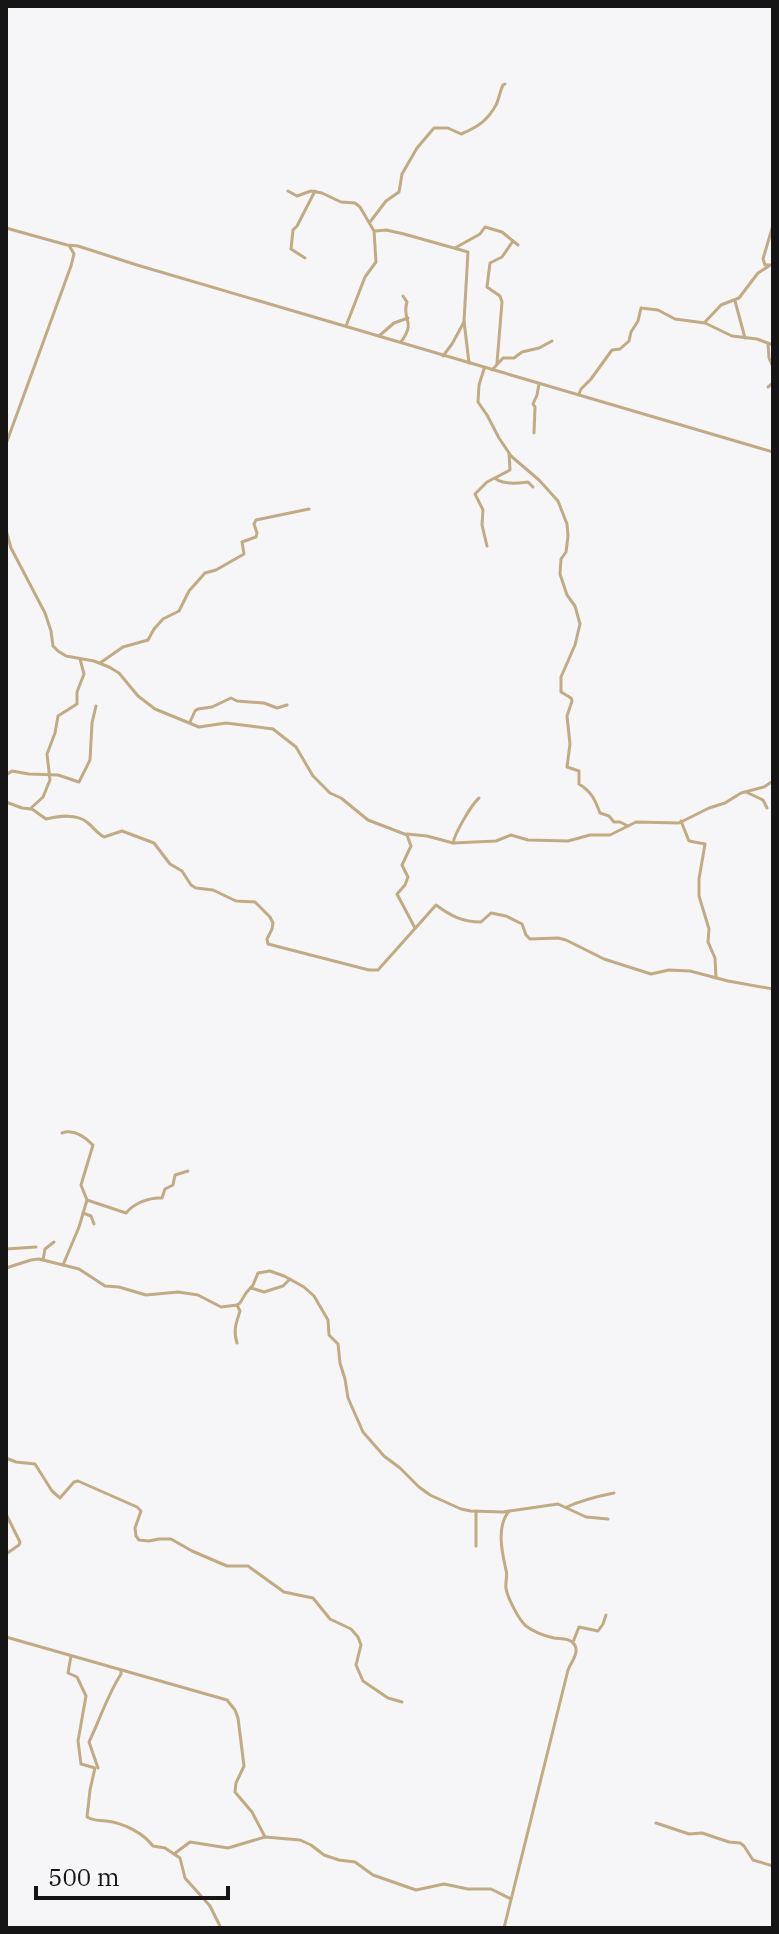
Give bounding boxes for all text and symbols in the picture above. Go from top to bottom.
scale bar [36,1850,228,1900]
text: 500 m [48,1861,120,1893]

